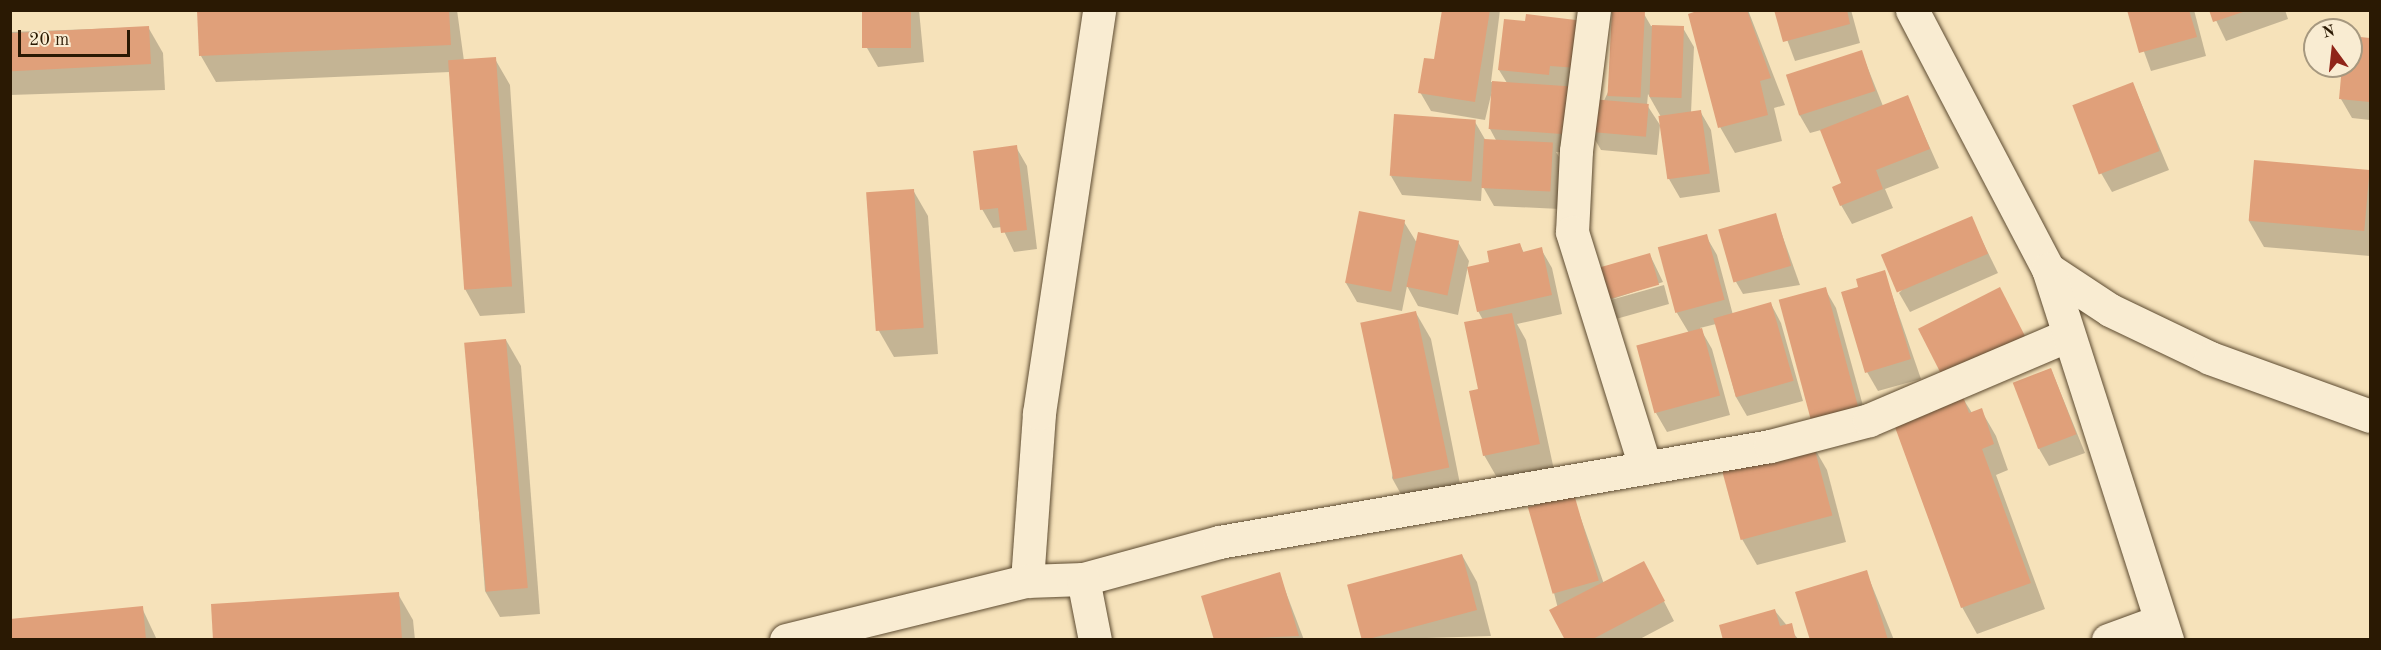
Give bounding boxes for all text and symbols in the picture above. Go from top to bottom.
scale bar [21,18,134,56]
north arrow [2303,18,2363,78]
text: N [2321,23,2337,42]
text: 20 m [29,31,69,49]

